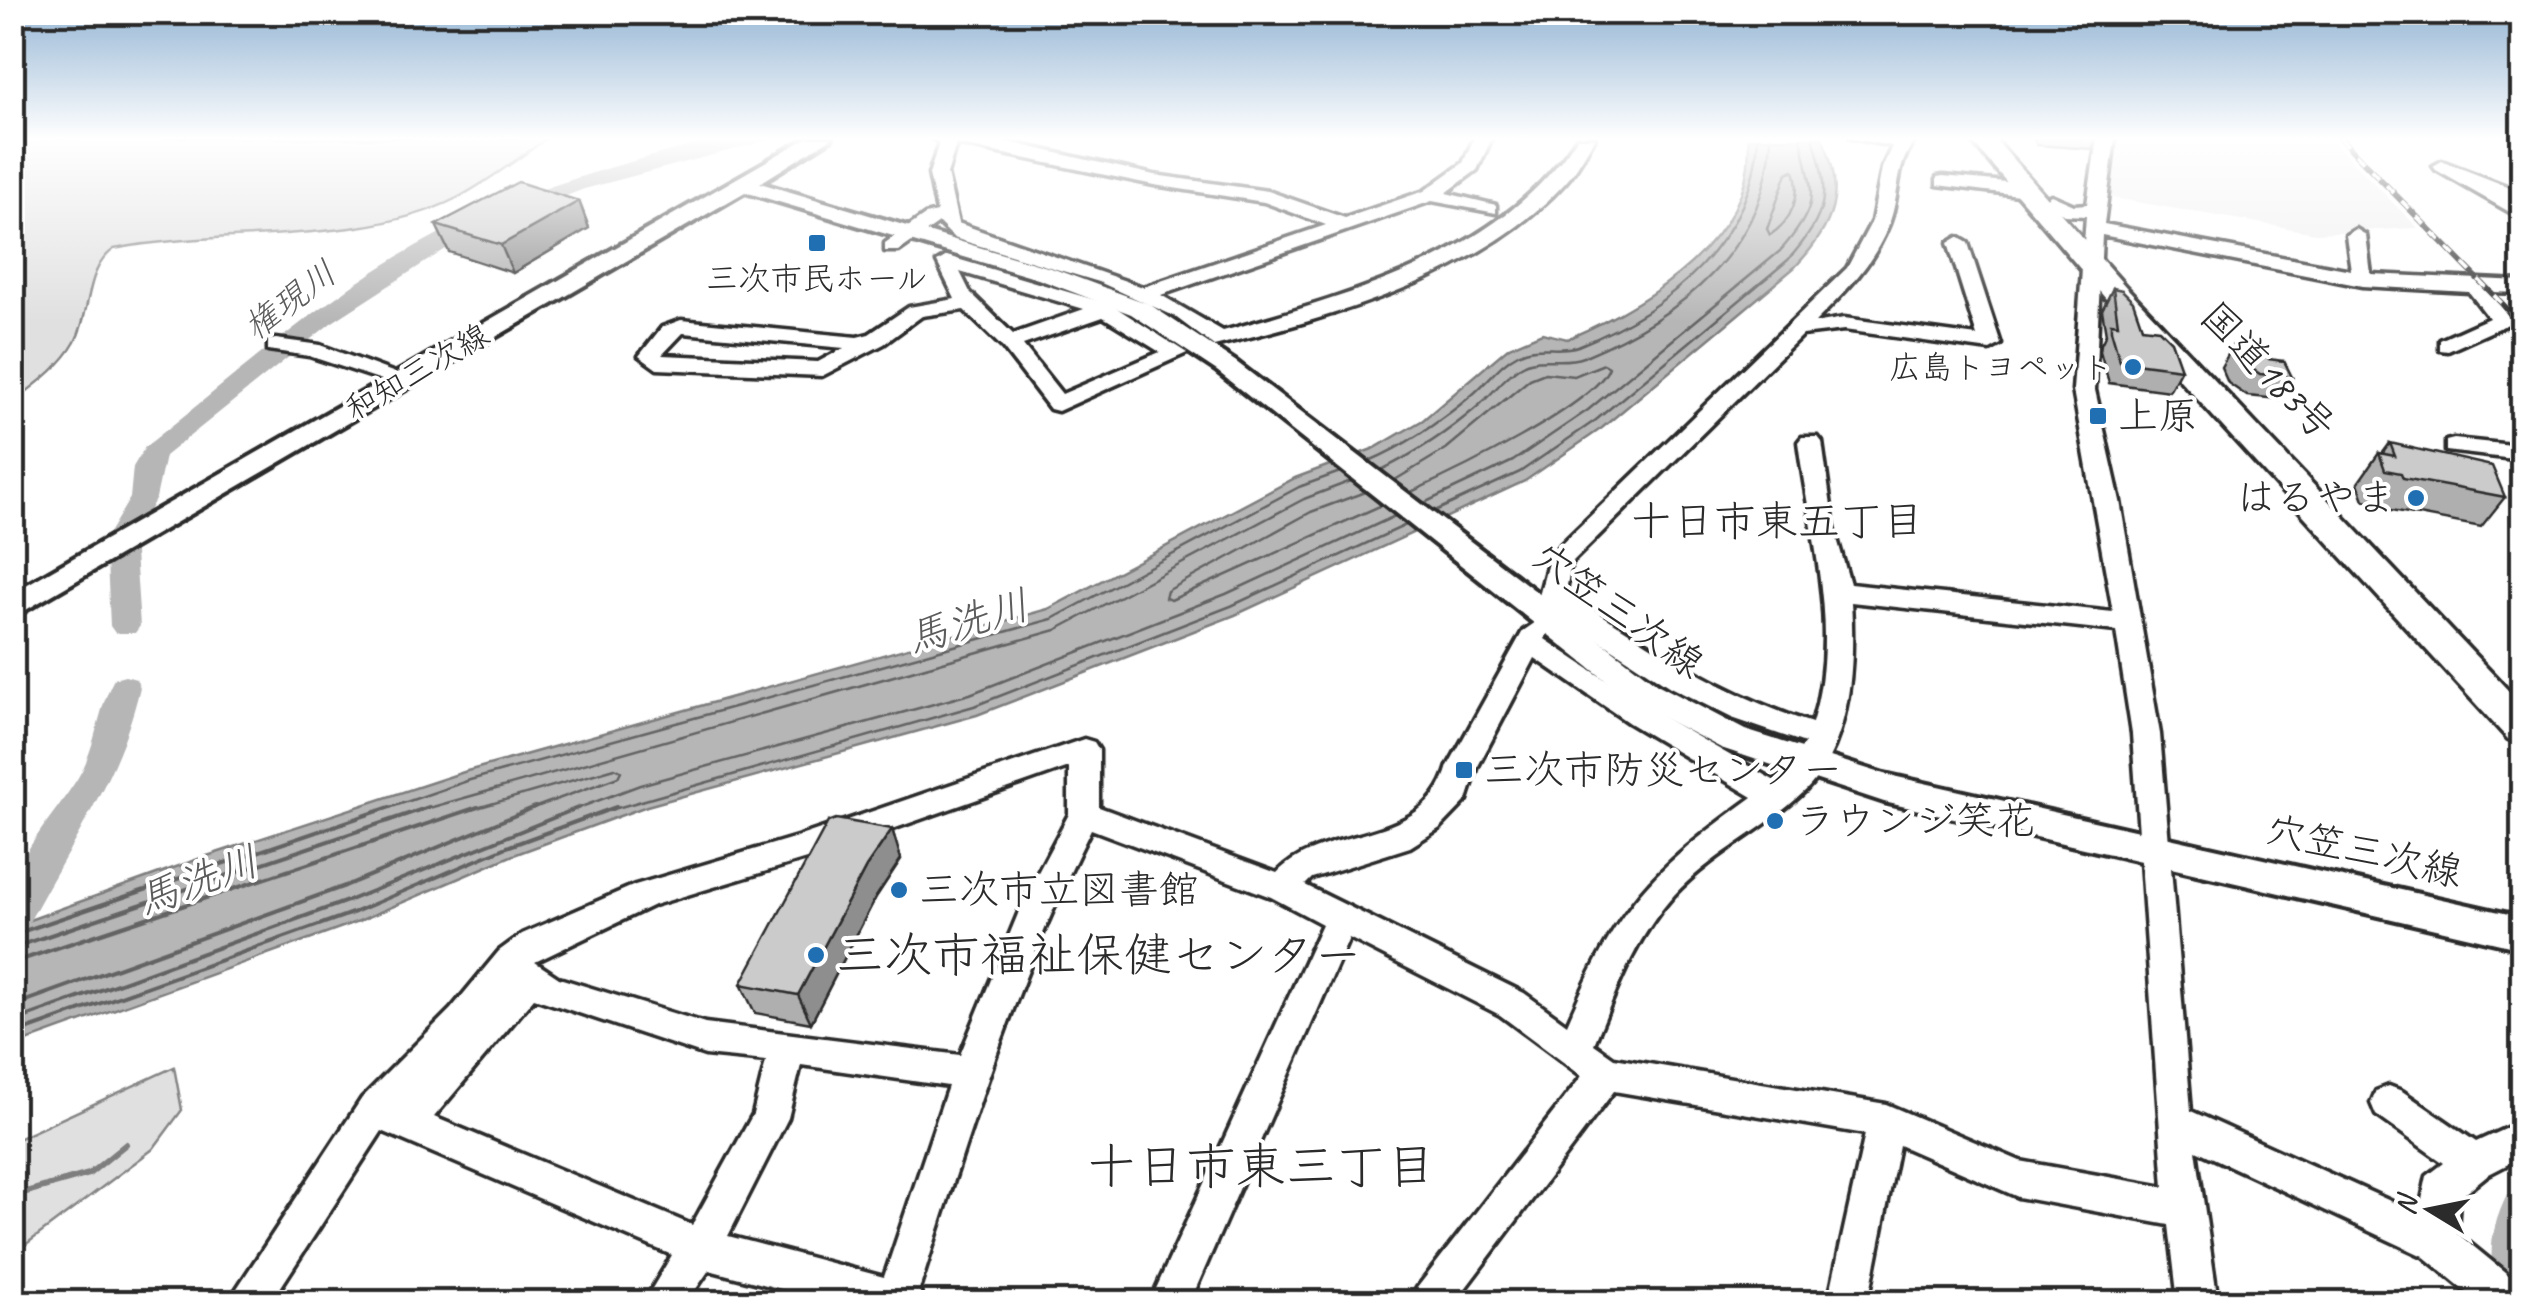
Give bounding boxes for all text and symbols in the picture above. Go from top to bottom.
marker: 三次市民ホール [806,232,828,254]
water label: 権現川 [235,250,345,350]
place label: 三次市民ホール [706,258,928,299]
street label: 国道183号 [2190,291,2346,451]
street label: 和知三次線 [337,314,497,430]
place label: 広島トヨペット [1889,347,2113,388]
marker: 広島トヨペット [2122,356,2144,378]
place label: 上原 [2118,391,2198,441]
marker: 上原 [2087,405,2109,427]
place label: はるやま [2236,473,2396,523]
marker: はるやま [2405,487,2427,509]
district label: 十日市東五丁目 [1630,495,1924,548]
street label: 穴笠三次線 [1522,531,1714,689]
water label: 馬洗川 [900,578,1036,666]
place label: 三次市防災センター [1484,745,1842,795]
marker: 三次市防災センター [1453,759,1475,781]
place label: ラウンジ笑花 [1795,796,2035,846]
street label: 穴笠三次線 [2261,804,2467,898]
marker: ラウンジ笑花 [1764,810,1786,832]
water label: 馬洗川 [130,835,266,927]
place label: 三次市立図書館 [919,865,1199,915]
marker: 三次市立図書館 [888,879,910,901]
place label: 三次市福祉保健センター [836,925,1362,985]
marker: 三次市福祉保健センター [805,944,827,966]
district label: 十日市東三丁目 [1086,1135,1436,1198]
north arrow [2380,1160,2480,1260]
text: N [2387,1190,2425,1217]

